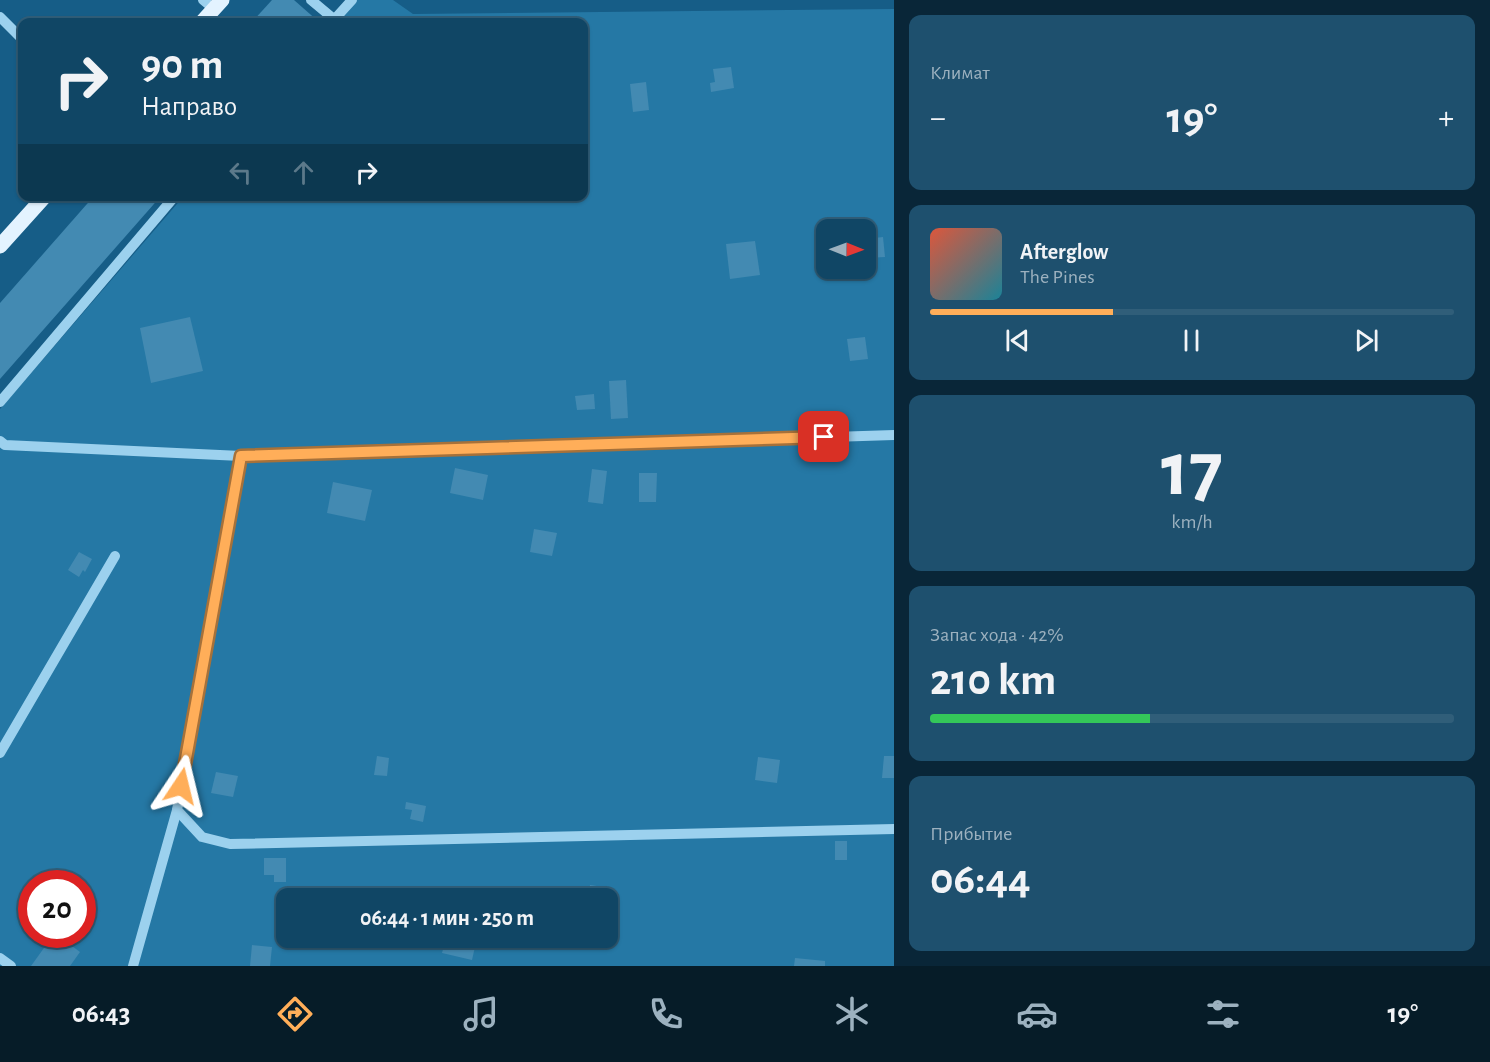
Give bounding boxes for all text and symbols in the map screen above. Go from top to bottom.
icon: right [42,42,120,120]
text: 90 m [141,44,223,86]
text: Климат [930,63,990,83]
text: Направо [141,93,237,120]
text: 19° [1166,96,1218,141]
text: − [930,102,946,135]
text: + [1438,102,1454,135]
icon: left [224,156,257,189]
icon: ahead [287,156,320,189]
icon: right [350,156,383,189]
north arrow [816,219,876,279]
map controls [816,219,876,279]
text: Afterglow [1020,241,1108,263]
text: The Pines [1020,267,1095,287]
icon: previous [1001,324,1034,357]
icon: pause [1175,324,1208,357]
icon: next [1350,324,1383,357]
pin [798,411,849,462]
icon: arrive [807,420,840,453]
text: 17 [1161,432,1223,510]
text: km/h [1171,512,1213,532]
text: Запас хода · 42% [930,625,1064,645]
text: 210 km [930,658,1056,703]
position arrow [149,754,213,818]
text: Прибытие [930,824,1012,844]
text: 06:44 [930,857,1031,902]
speed limit sign: 20 [18,870,96,948]
text: 06:44 · 1 мин · 250 m [360,907,534,929]
icon: directions [274,993,316,1035]
icon: music [460,993,502,1035]
icon: phone [645,993,687,1035]
icon: climate [831,993,873,1035]
icon: car [1016,993,1058,1035]
icon: filters [1202,993,1244,1035]
text: 06:43 [72,1000,130,1027]
text: 19° [1387,1000,1418,1027]

